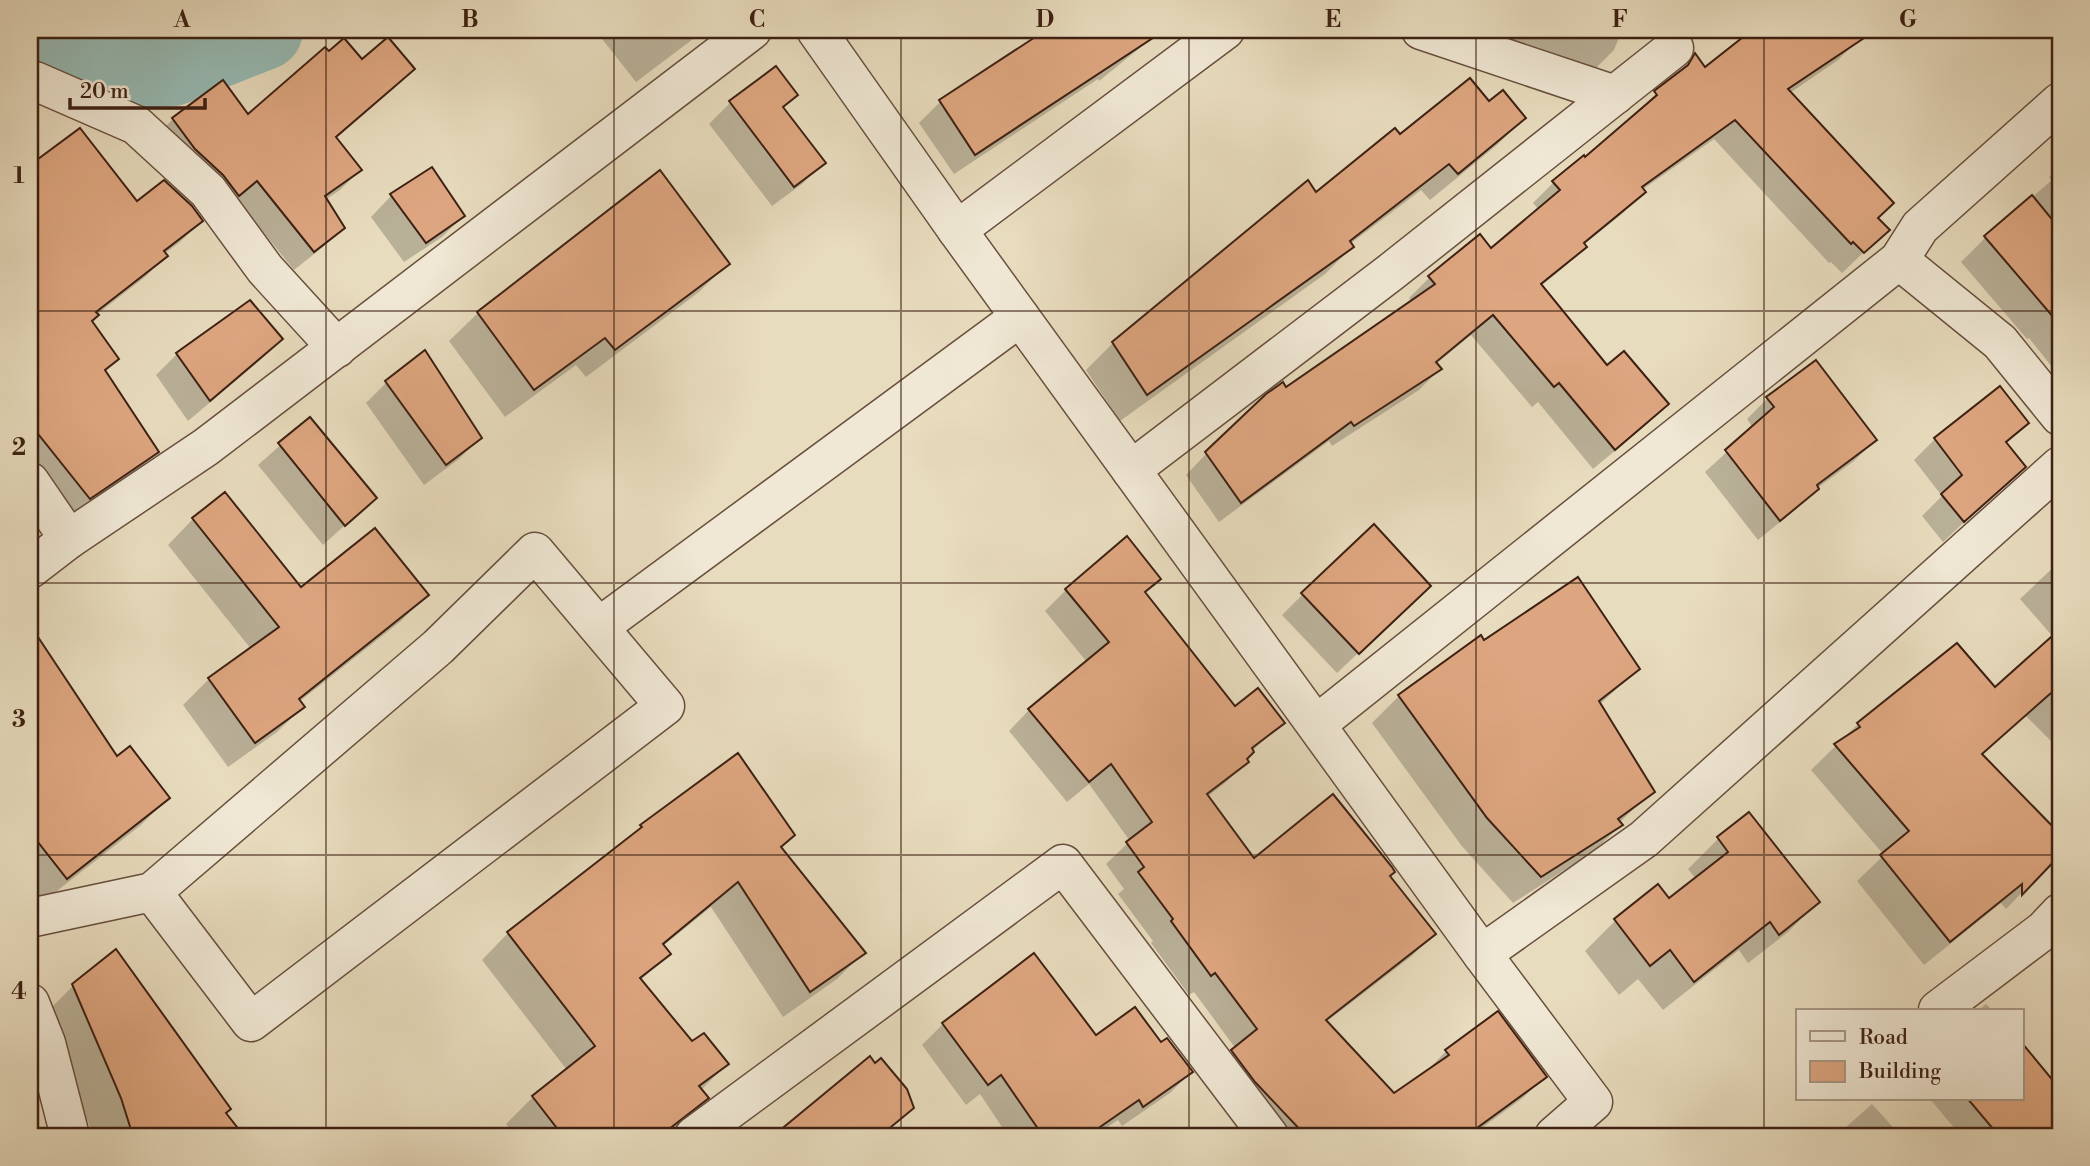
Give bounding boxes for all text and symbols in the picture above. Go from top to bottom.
text: A [173,6,191,34]
text: B [461,6,479,34]
text: C [749,6,765,34]
text: D [1036,6,1054,34]
text: E [1325,6,1341,34]
text: F [1612,6,1628,34]
text: G [1899,6,1917,34]
scale bar [70,66,205,110]
text: 20 m [80,79,129,105]
text: 1 [13,162,25,190]
text: 2 [12,434,26,462]
text: 3 [12,706,26,734]
text: 4 [11,978,27,1006]
legend [1796,1009,2024,1100]
text: Road [1859,1025,1908,1051]
text: Building [1858,1059,1941,1085]

